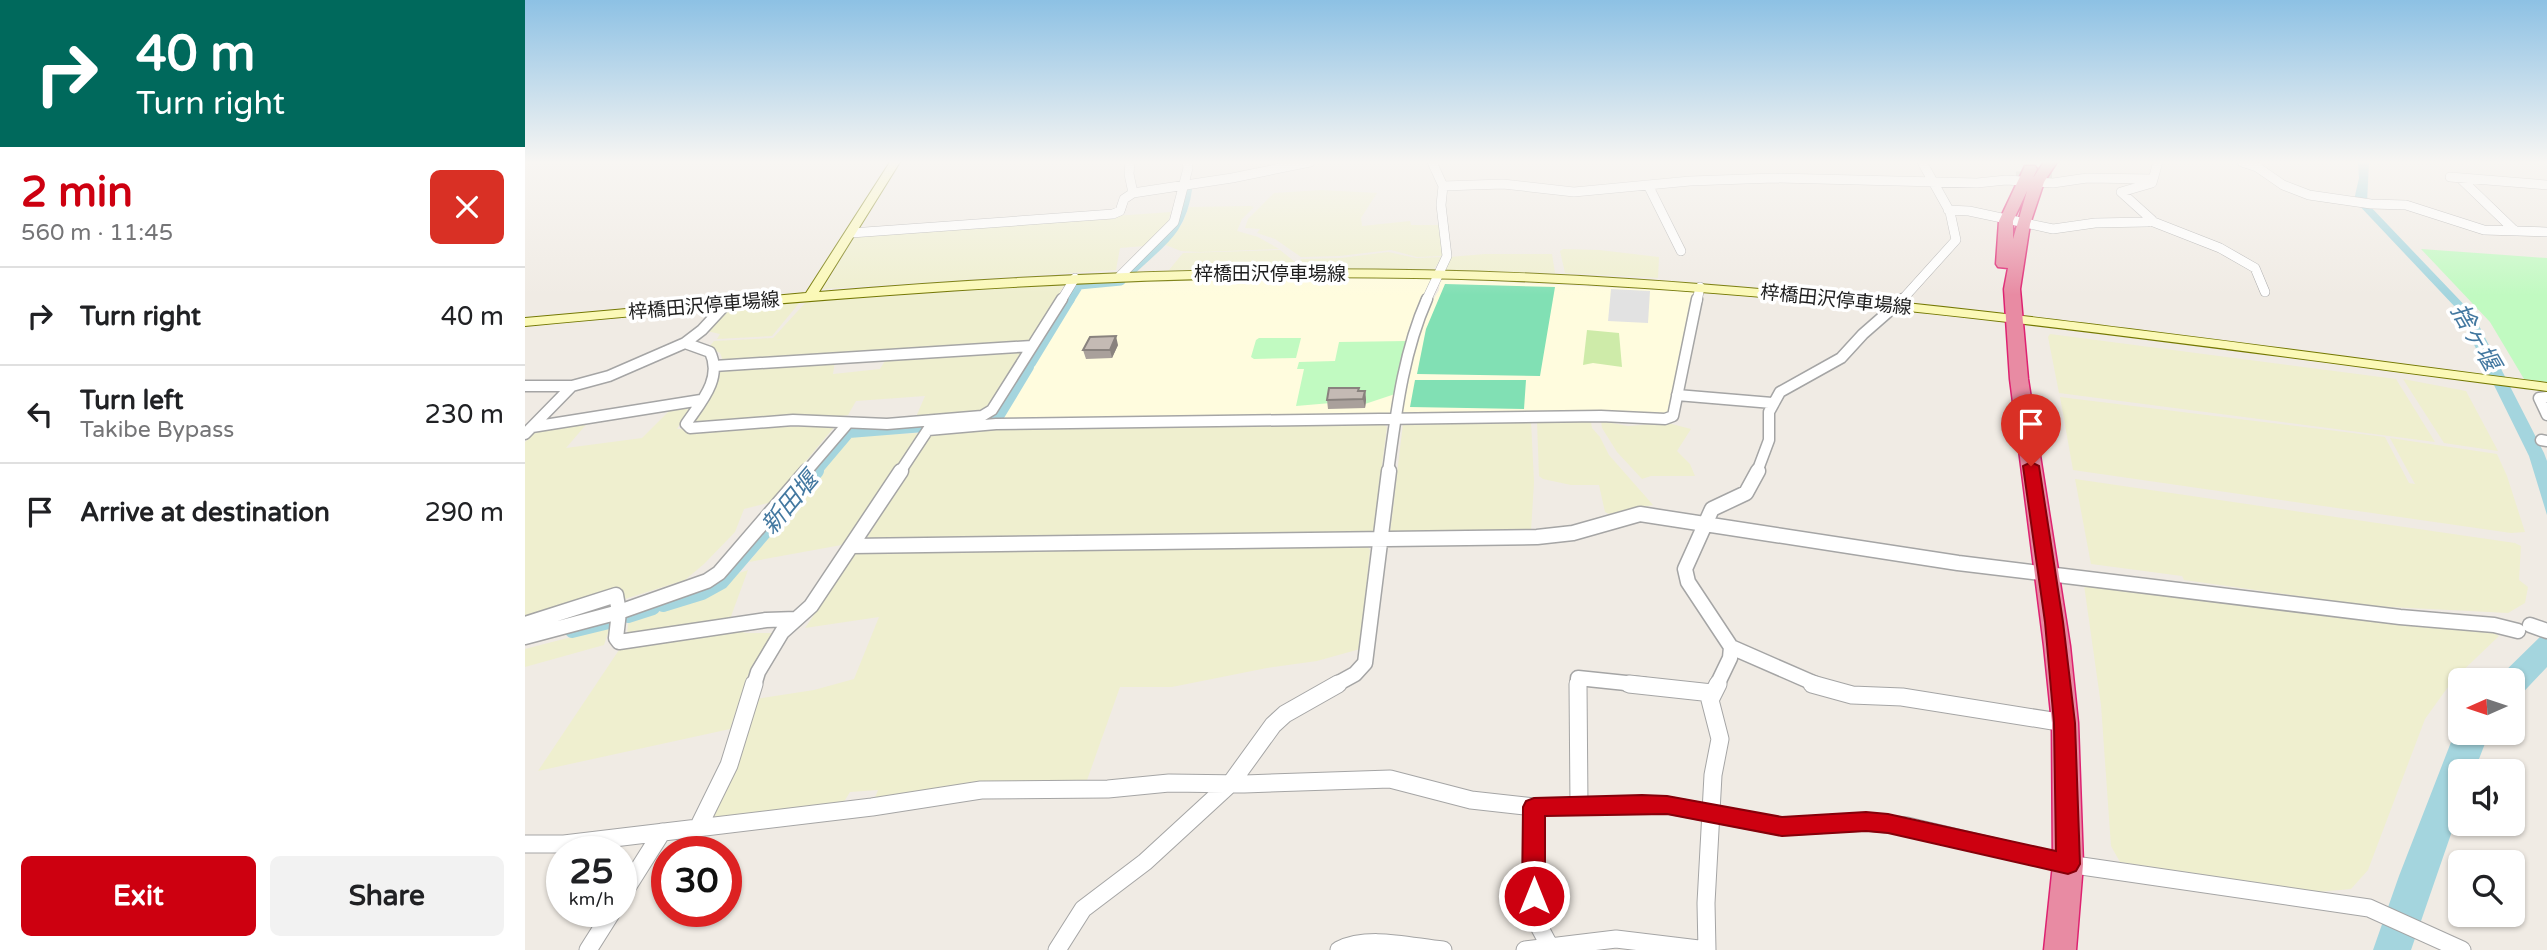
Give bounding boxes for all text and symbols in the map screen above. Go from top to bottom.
text: 40 m [136,25,255,84]
icon: right [21,28,112,119]
text: Turn right [136,85,285,123]
text: 2 min [21,167,133,218]
button: close [430,170,504,244]
text: 560 m · 11:45 [21,219,173,247]
street label: 梓橋田沢停車場線 [1194,263,1346,285]
street label: 梓橋田沢停車場線 [1759,281,1913,319]
street label: 梓橋田沢停車場線 [627,288,781,324]
icon: right [21,297,59,335]
water label: 捨ヶ堰 [2444,299,2508,379]
text: Turn right [80,301,201,332]
text: 40 m [441,301,504,332]
text: Turn left [80,385,183,416]
pin [2001,394,2061,466]
icon: left [21,395,59,433]
text: 230 m [424,399,504,430]
icon: arrive [2012,405,2050,443]
text: Takibe Bypass [80,416,234,444]
water label: 新田堰 [756,463,827,540]
icon: arrive [21,493,59,531]
text: Arrive at destination [80,497,330,528]
text: 290 m [424,497,504,528]
north arrow [2448,668,2525,746]
map controls [2448,668,2525,927]
button: sound [2448,759,2525,836]
speed limit sign: 30 [651,836,742,927]
button: search [2448,850,2525,927]
text: 25 [570,851,613,893]
button: Exit [21,856,256,936]
button: Share [270,856,504,936]
position arrow [1497,859,1571,933]
text: km/h [569,888,614,910]

